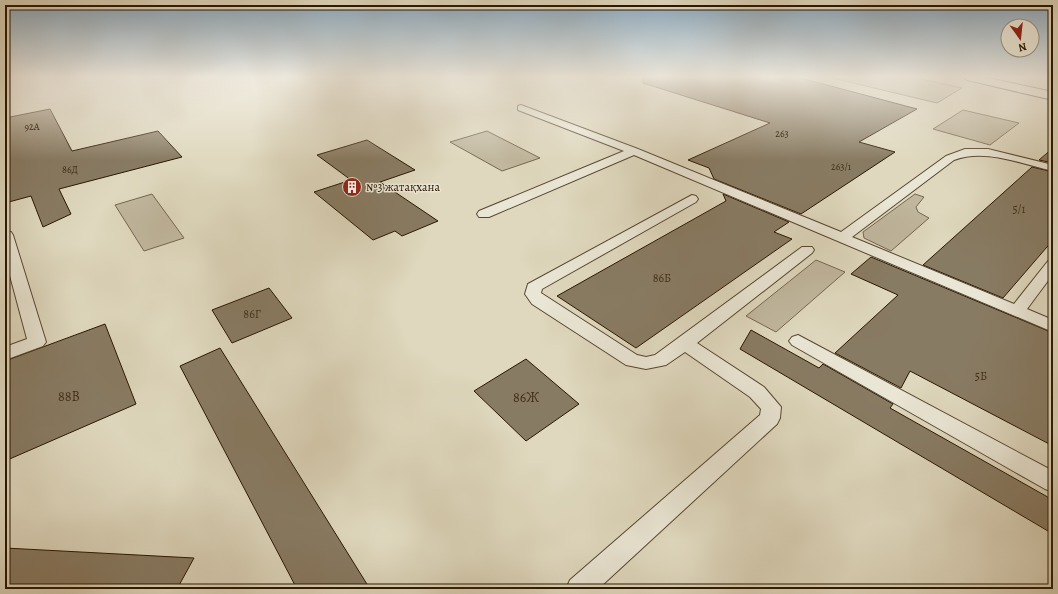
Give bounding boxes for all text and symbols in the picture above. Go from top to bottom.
north arrow [1000,18,1040,58]
text: N [1017,39,1028,55]
house number: 92А [24,120,40,133]
house number: 263 [775,127,789,140]
house number: 263/1 [831,160,852,173]
house number: 86Д [62,163,78,176]
building icon: №3 жатақхана [341,176,363,198]
place label: №3 жатақхана [366,179,440,195]
house number: 5/1 [1012,201,1026,217]
house number: 86Б [653,270,671,286]
house number: 86Г [243,306,261,322]
house number: 5Б [975,368,987,384]
house number: 88В [58,387,80,406]
house number: 86Ж [513,388,539,407]

